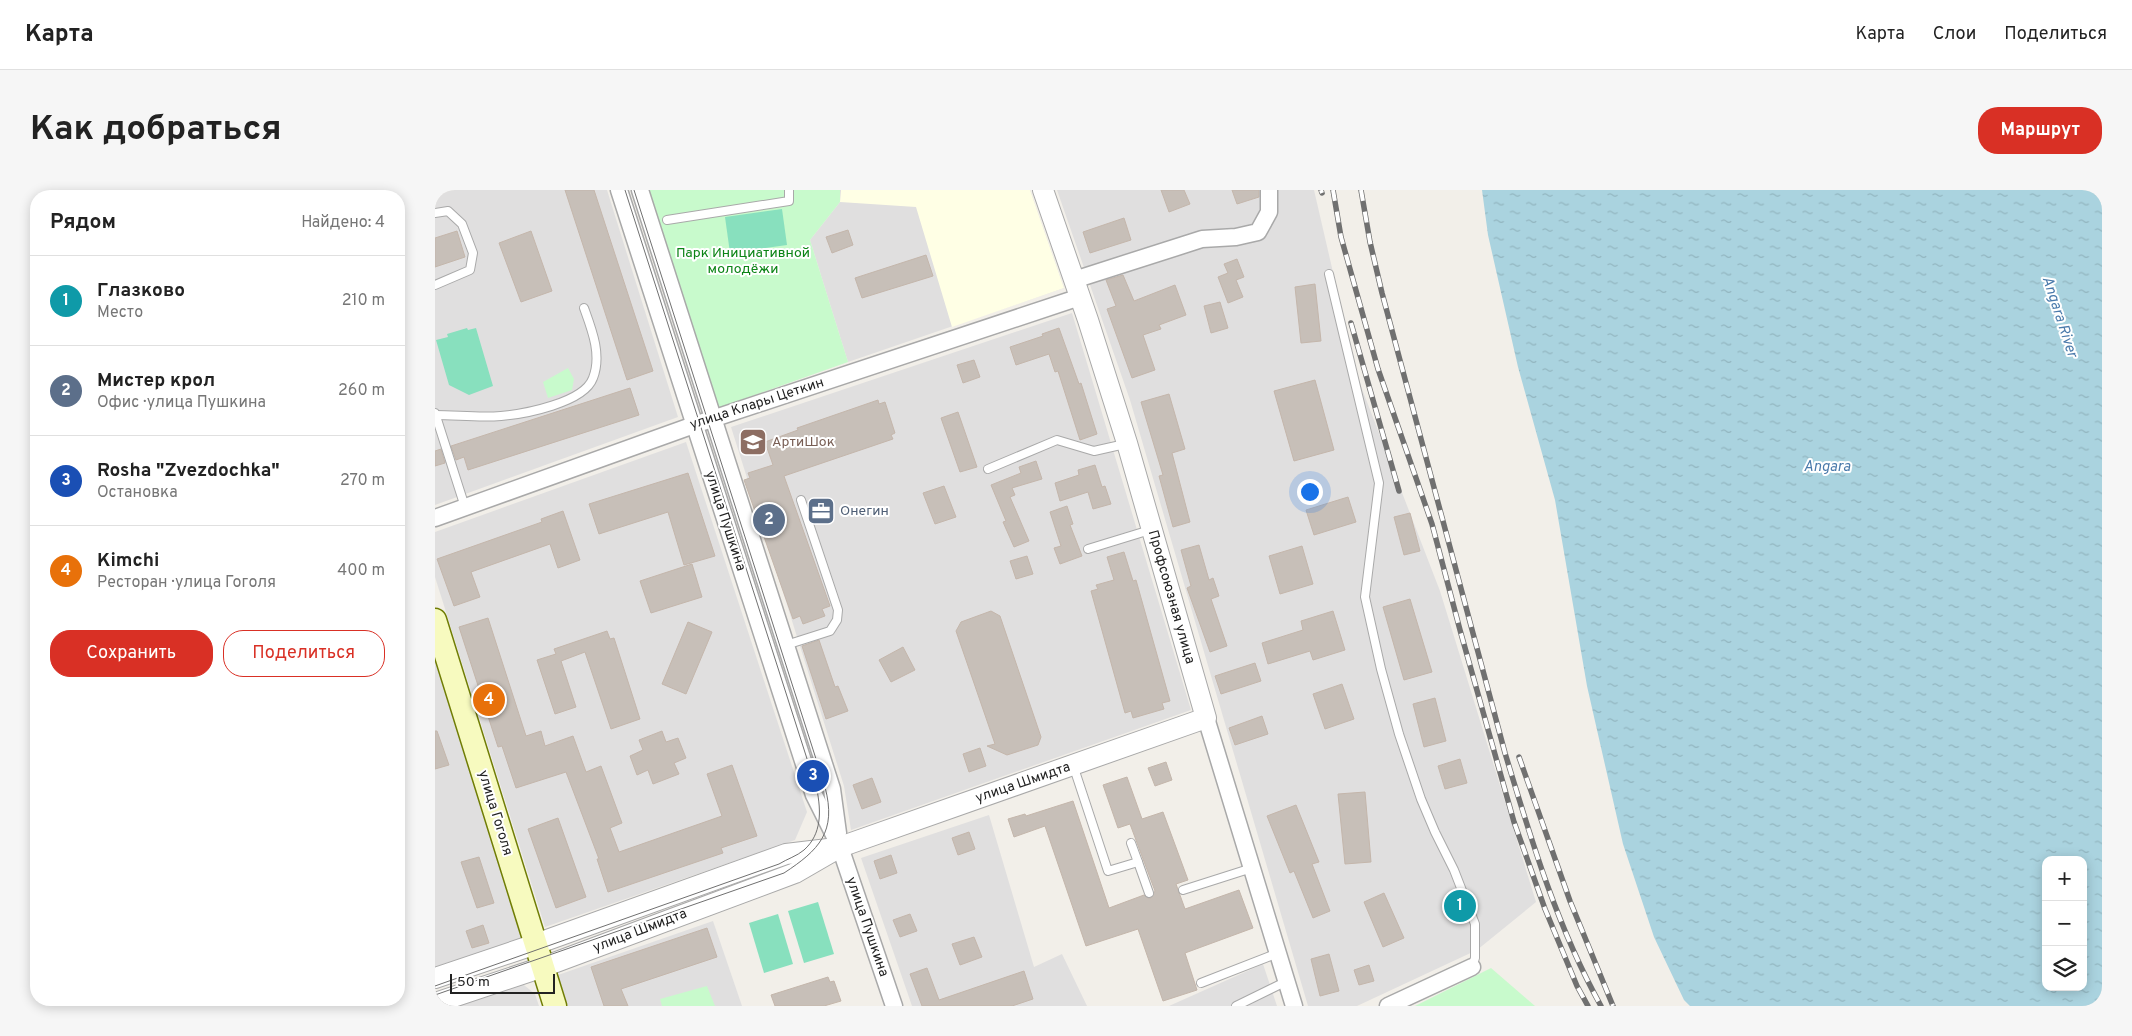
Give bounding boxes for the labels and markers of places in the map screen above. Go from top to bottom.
school or university icon: АртиШок [738,427,768,457]
place label: АртиШок [772,434,835,451]
office icon: Онегин [806,496,836,526]
pin: 2 [753,501,785,539]
place label: Онегин [840,503,889,520]
pin: 4 [473,681,505,719]
pin: 3 [797,757,829,795]
pin: 1 [1444,887,1476,925]

